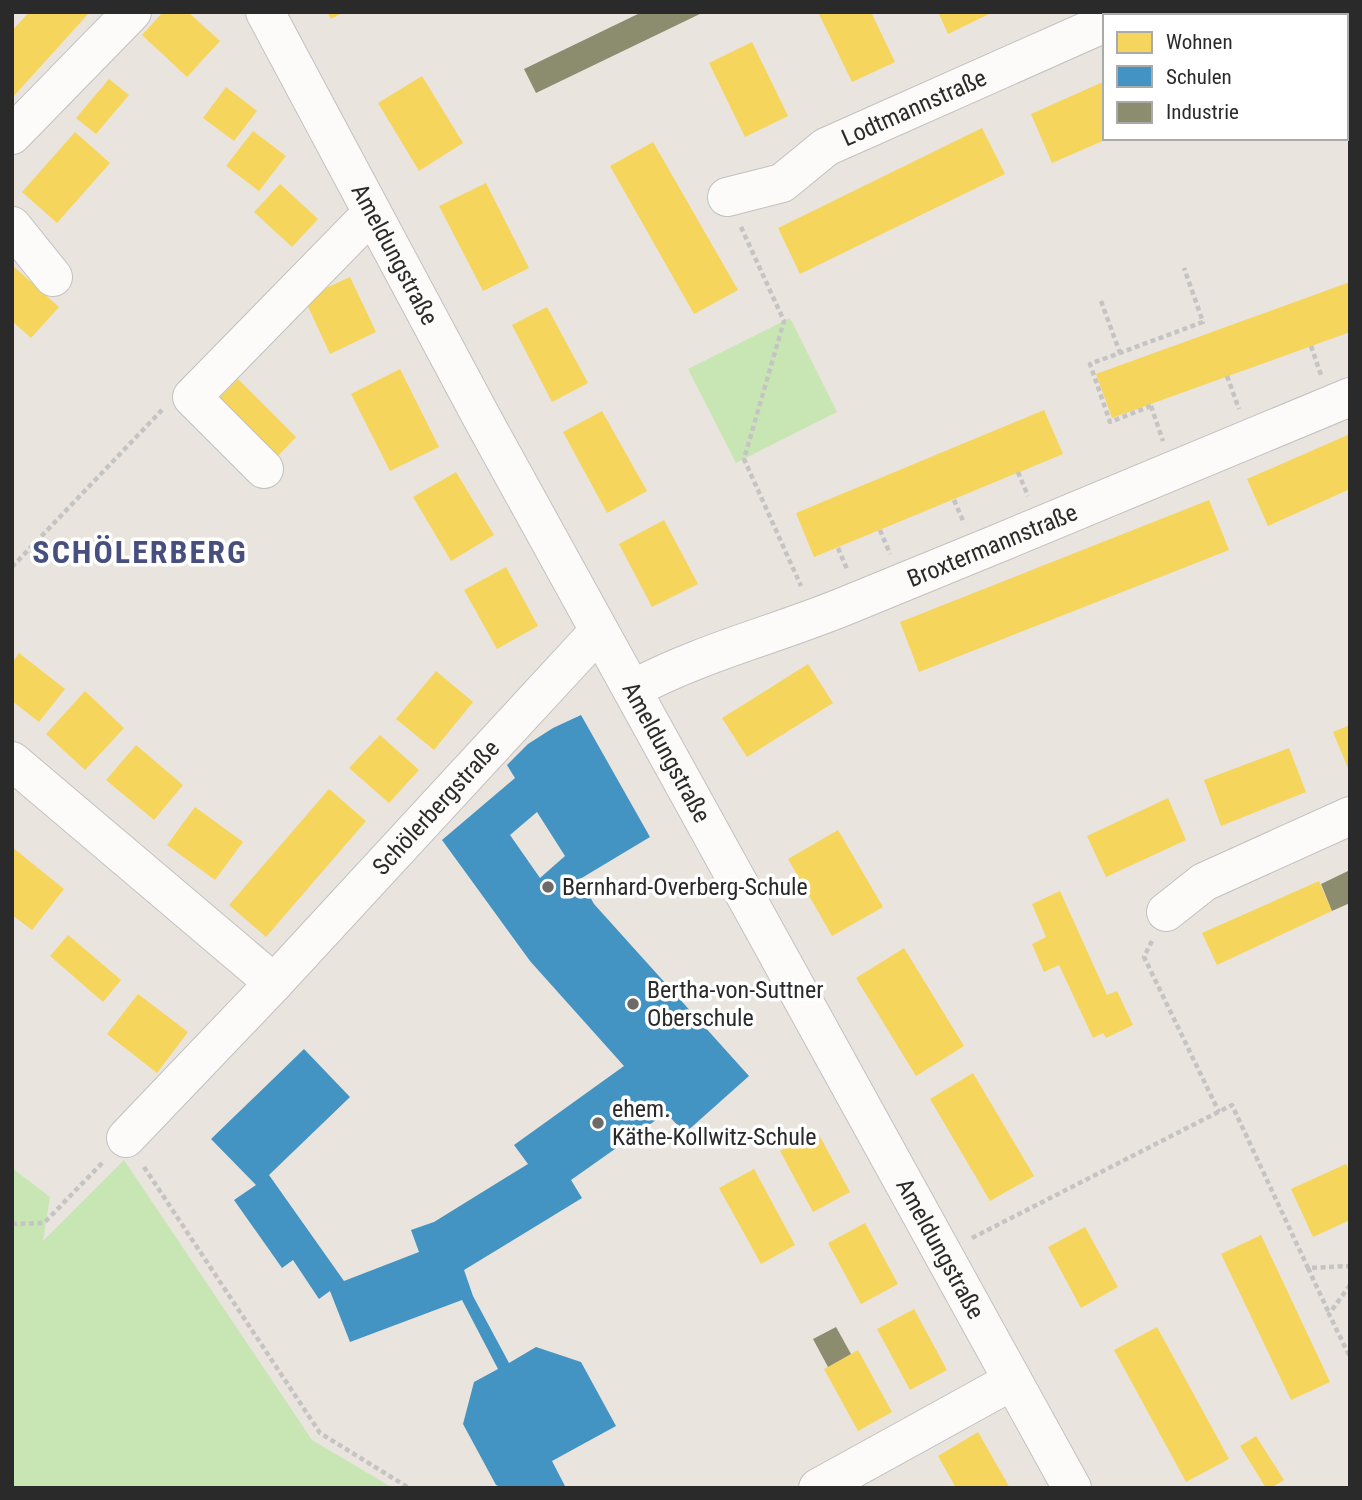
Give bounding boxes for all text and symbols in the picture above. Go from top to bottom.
legend [1103,14,1348,140]
text: Wohnen [1166,30,1233,54]
street label: Lodtmannstraße [837,63,991,152]
text: Schulen [1166,65,1232,89]
text: Industrie [1166,100,1239,124]
street label: Ameldungstraße [346,179,444,330]
street label: Broxtermannstraße [903,498,1081,593]
district label: SCHÖLERBERG [32,533,248,571]
street label: Ameldungstraße [616,677,716,827]
street label: Schölerbergstraße [367,734,505,881]
place label: Bernhard-Overberg-Schule [562,873,808,901]
marker: Bernhard-Overberg-Schule [540,879,556,895]
place label: Bertha-von-Suttner Oberschule [647,976,824,1032]
marker: Bertha-von-Suttner Oberschule [625,996,641,1012]
place label: ehem. Käthe-Kollwitz-Schule [612,1095,817,1151]
marker: ehem. Käthe-Kollwitz-Schule [590,1115,606,1131]
street label: Ameldungstraße [890,1174,990,1324]

